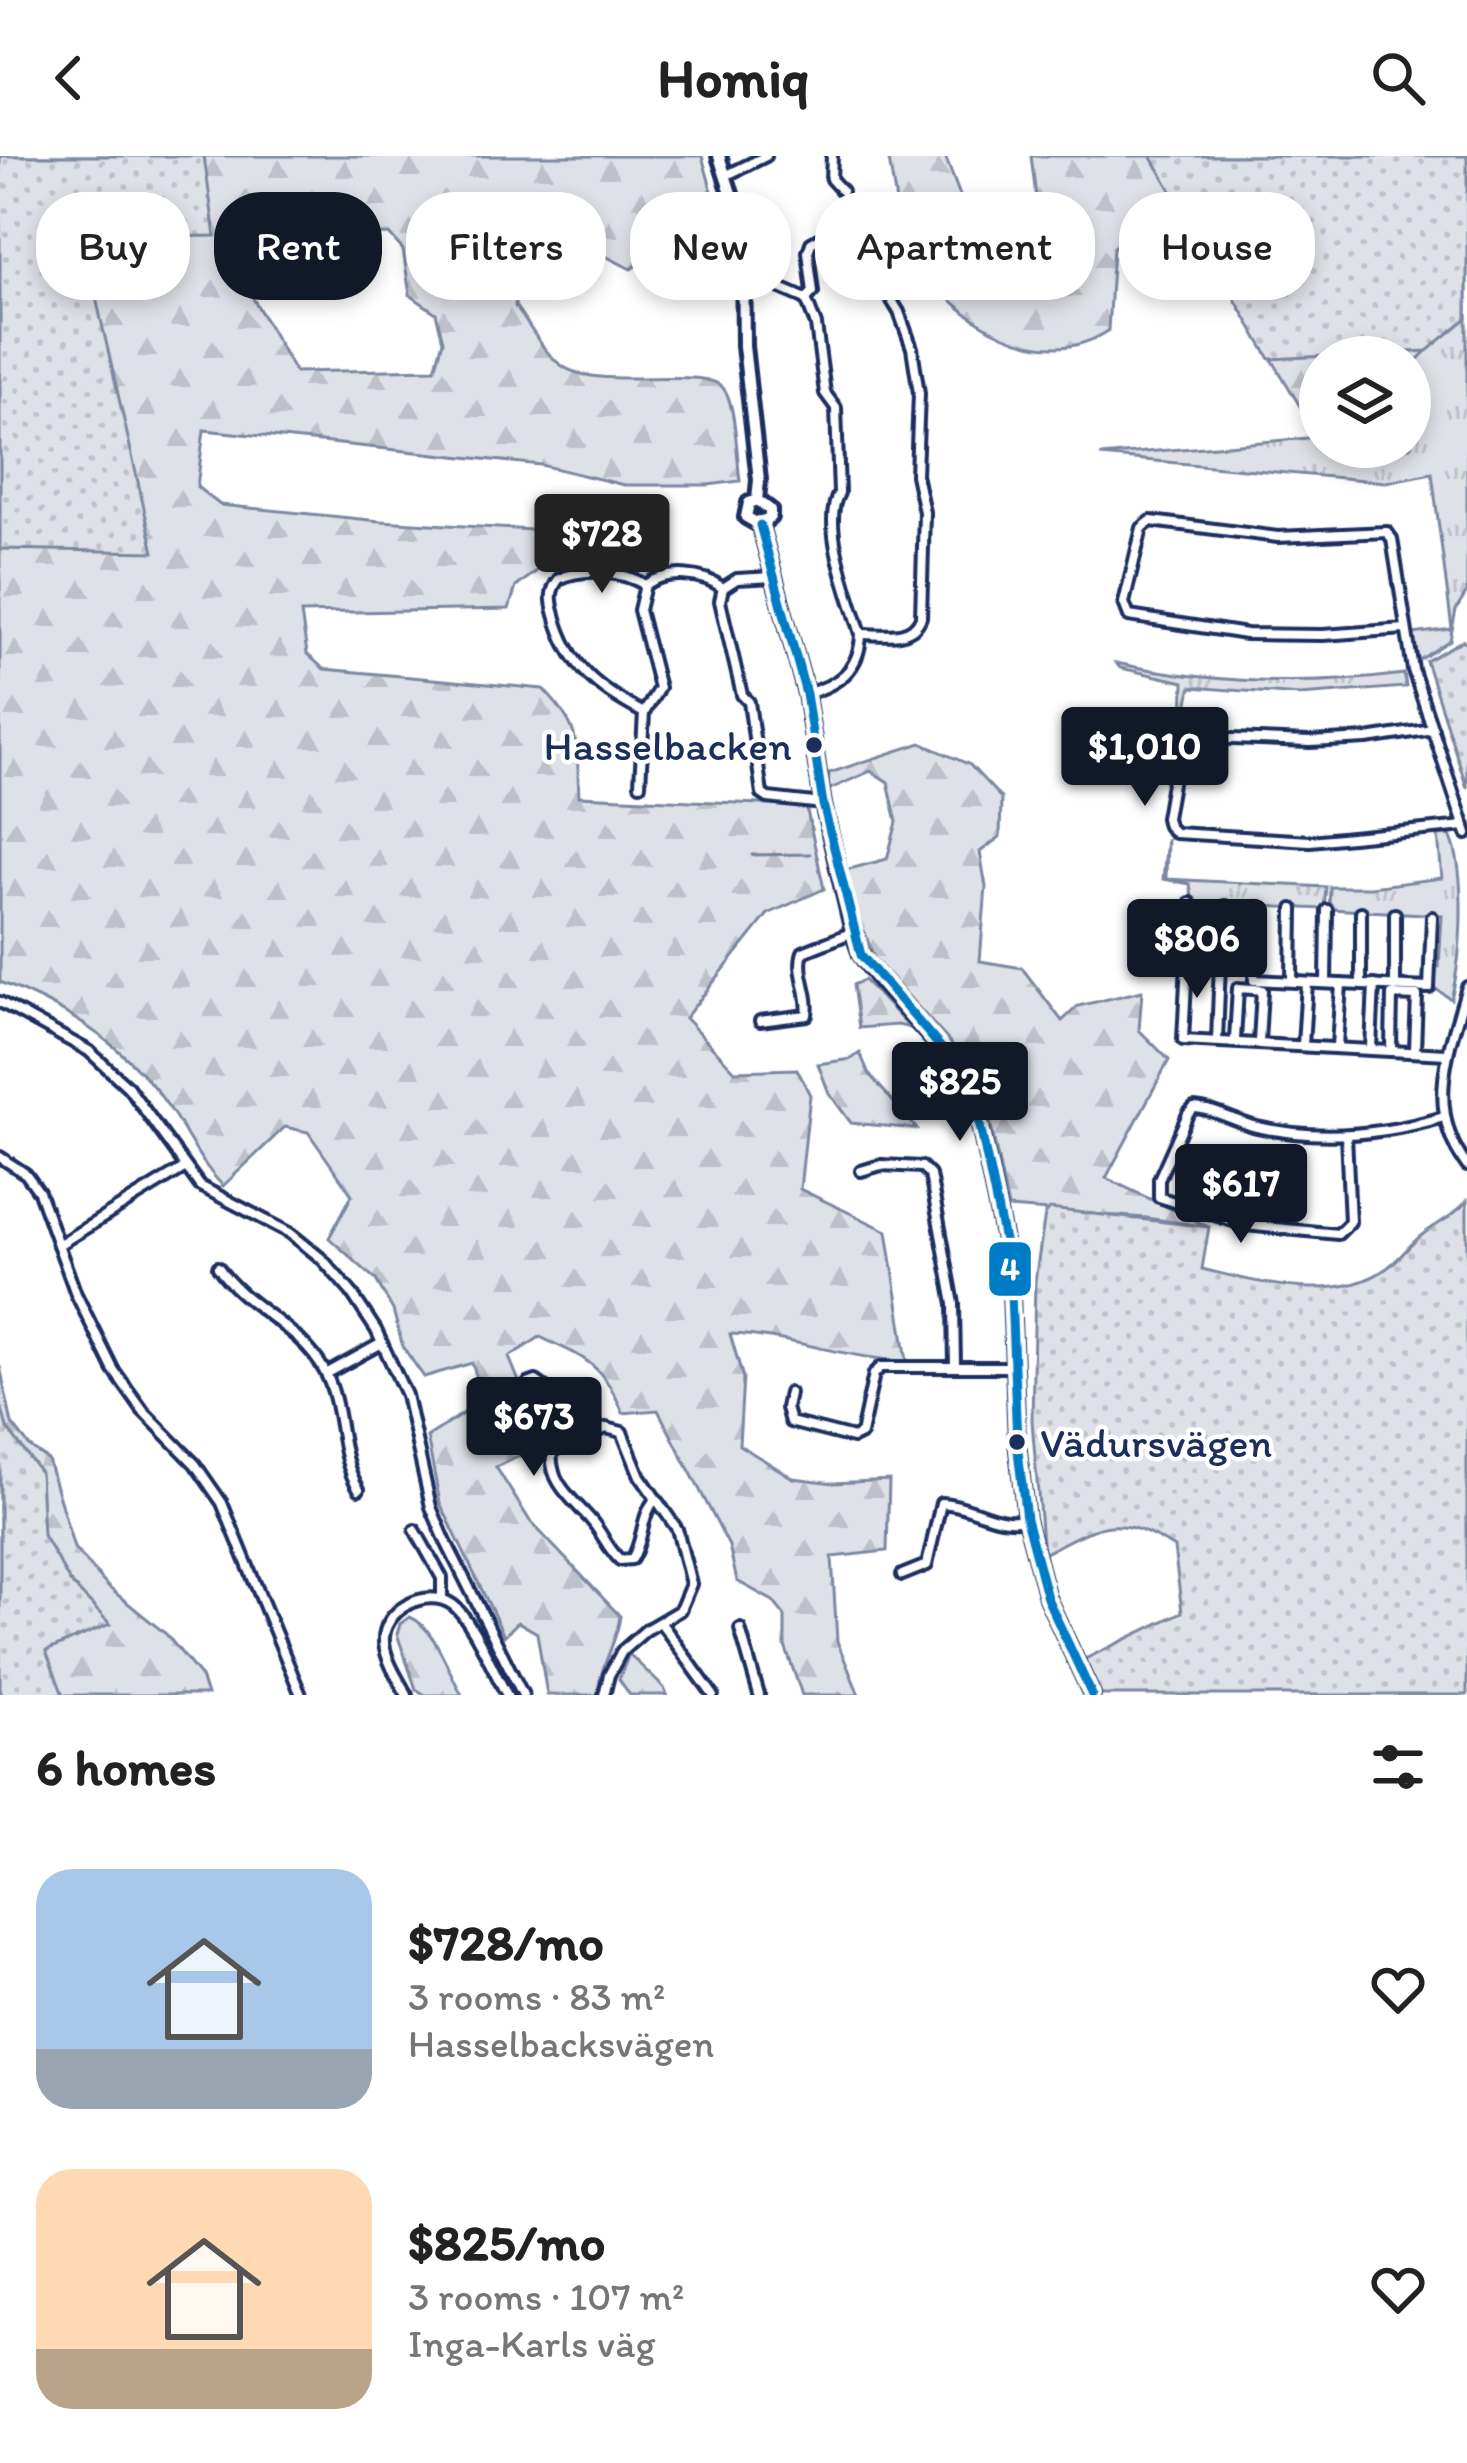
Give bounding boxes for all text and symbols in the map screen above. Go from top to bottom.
icon: back [36,45,102,111]
icon: search [1365,45,1431,111]
text: Homiq [658,46,809,111]
chip: Buy [36,192,190,300]
chip: Rent [214,192,382,300]
chip: Filters [406,192,606,300]
chip: New [630,192,791,300]
chip: Apartment [815,192,1095,300]
chip: House [1119,192,1315,300]
map controls [1299,336,1431,468]
button: layers [1299,336,1431,468]
pin: $728 [531,494,673,596]
text: $728 [561,509,643,556]
pin: $1,010 [1047,707,1243,809]
place label: Hasselbacken [544,720,792,771]
text: $1,010 [1088,722,1202,769]
marker: Hasselbacken [803,734,825,756]
pin: $806 [1126,899,1268,1001]
text: $806 [1154,914,1240,961]
pin: $825 [889,1042,1031,1144]
text: $825 [919,1057,1001,1104]
pin: $617 [1170,1144,1312,1246]
text: $617 [1202,1159,1280,1206]
line badge: 4 [987,1240,1033,1298]
text: 4 [1000,1249,1020,1288]
pin: $673 [463,1377,605,1479]
text: $673 [493,1392,575,1439]
place label: Vädursvägen [1040,1417,1272,1468]
marker: Vädursvägen [1006,1431,1028,1453]
icon: filters [1365,1734,1431,1800]
text: 6 homes [36,1737,216,1798]
text: $728/mo [408,1912,604,1973]
icon: home [132,1917,276,2061]
icon: heart [1365,1956,1431,2022]
text: 3 rooms · 83 m² [408,1973,666,2020]
text: Hasselbacksvägen [408,2020,714,2067]
text: $825/mo [408,2212,606,2273]
icon: home [132,2217,276,2361]
icon: heart [1365,2256,1431,2322]
text: 3 rooms · 107 m² [408,2273,684,2320]
text: Inga-Karls väg [408,2320,656,2367]

